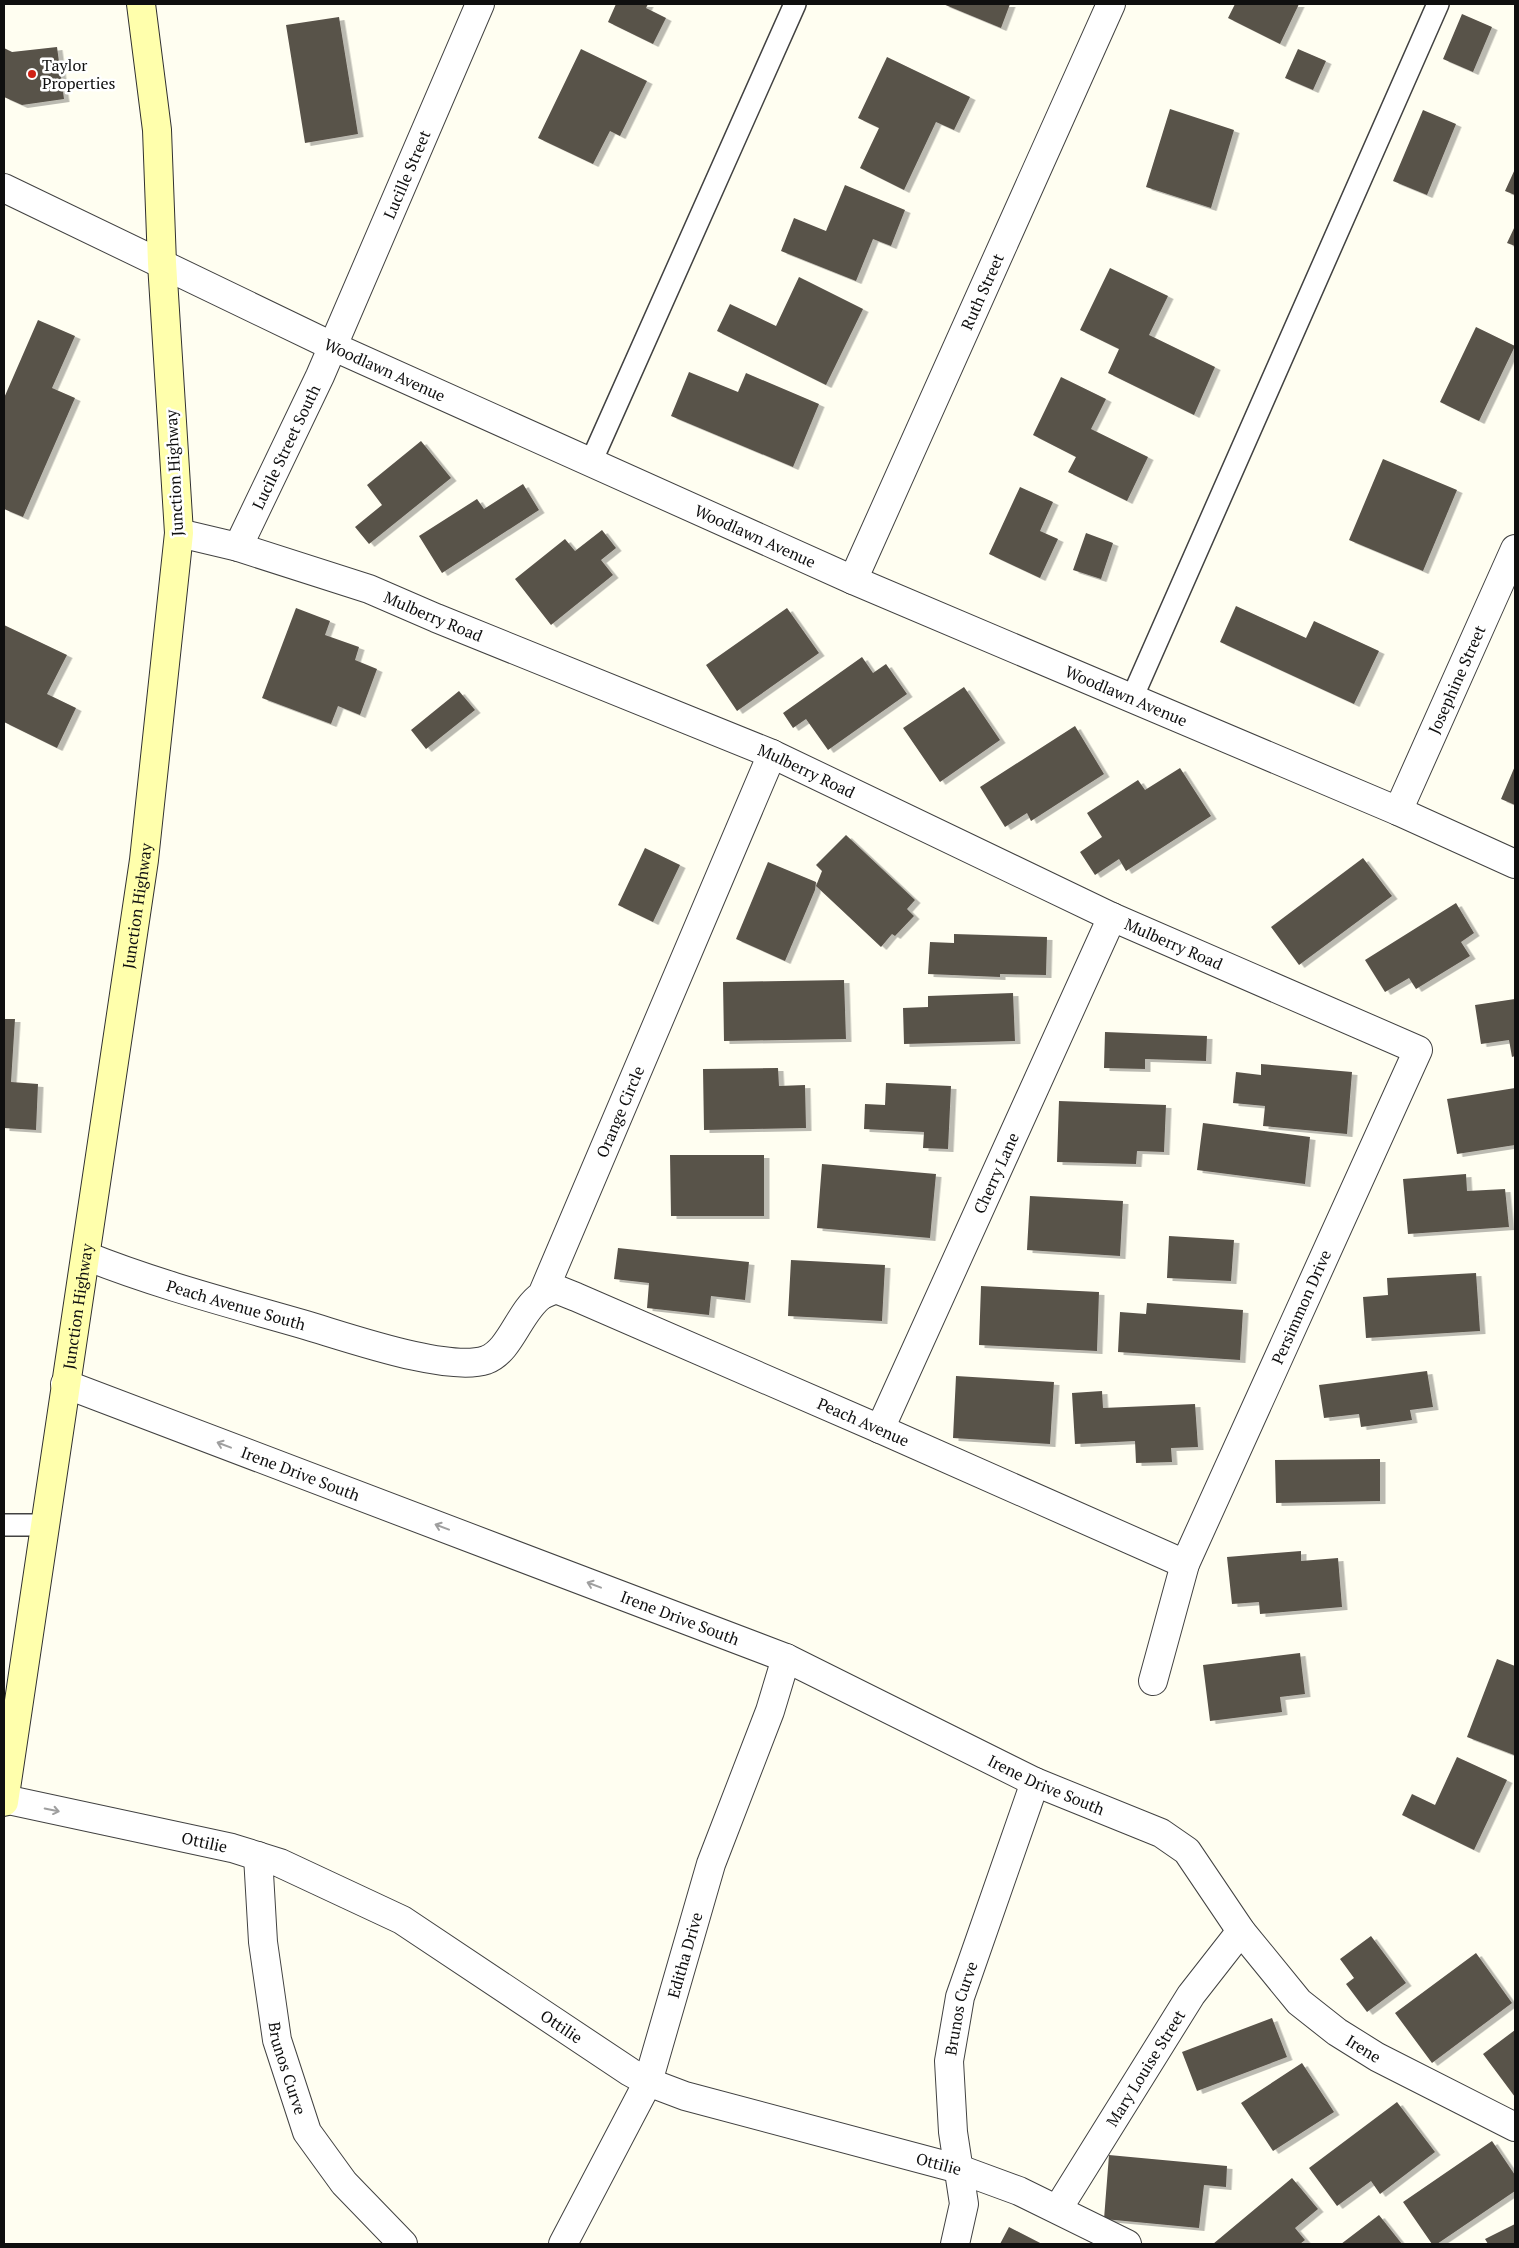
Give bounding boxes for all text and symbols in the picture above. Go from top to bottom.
place label: Taylor Properties [42,54,116,94]
marker: Taylor Properties [26,68,38,80]
street label: Lucille Street [378,127,435,222]
street label: Ruth Street [956,250,1009,333]
street label: Woodlawn Avenue [321,333,449,407]
street label: Lucile Street South [247,380,325,513]
street label: Junction Highway [160,408,188,537]
street label: Woodlawn Avenue [691,499,819,573]
street label: Mulberry Road [381,586,486,647]
street label: Josephine Street [1423,622,1491,737]
street label: Woodlawn Avenue [1062,660,1191,731]
street label: Mulberry Road [755,738,859,803]
street label: Junction Highway [117,841,157,970]
street label: Mulberry Road [1121,913,1226,975]
street label: Orange Circle [591,1062,649,1161]
street label: Cherry Lane [968,1129,1024,1217]
street label: Junction Highway [57,1241,98,1371]
street label: Persimmon Drive [1266,1246,1336,1368]
street label: Peach Avenue South [164,1274,309,1336]
street label: Peach Avenue [814,1392,913,1452]
one-way arrow [217,1440,232,1449]
street label: Irene Drive South [238,1441,364,1506]
one-way arrow [434,1522,450,1531]
one-way arrow [586,1579,601,1588]
street label: Irene Drive South [618,1585,743,1651]
street label: Irene Drive South [984,1749,1108,1820]
one-way arrow [43,1806,59,1815]
street label: Ottilie [180,1826,229,1858]
street label: Editha Drive [662,1910,708,2001]
street label: Brunos Curve [939,1958,983,2057]
street label: Ottilie [536,2004,587,2048]
street label: Mary Louise Street [1101,2005,1190,2131]
street label: Brunos Curve [264,2020,312,2118]
street label: Irene [1342,2029,1385,2068]
street label: Ottilie [914,2147,964,2180]

